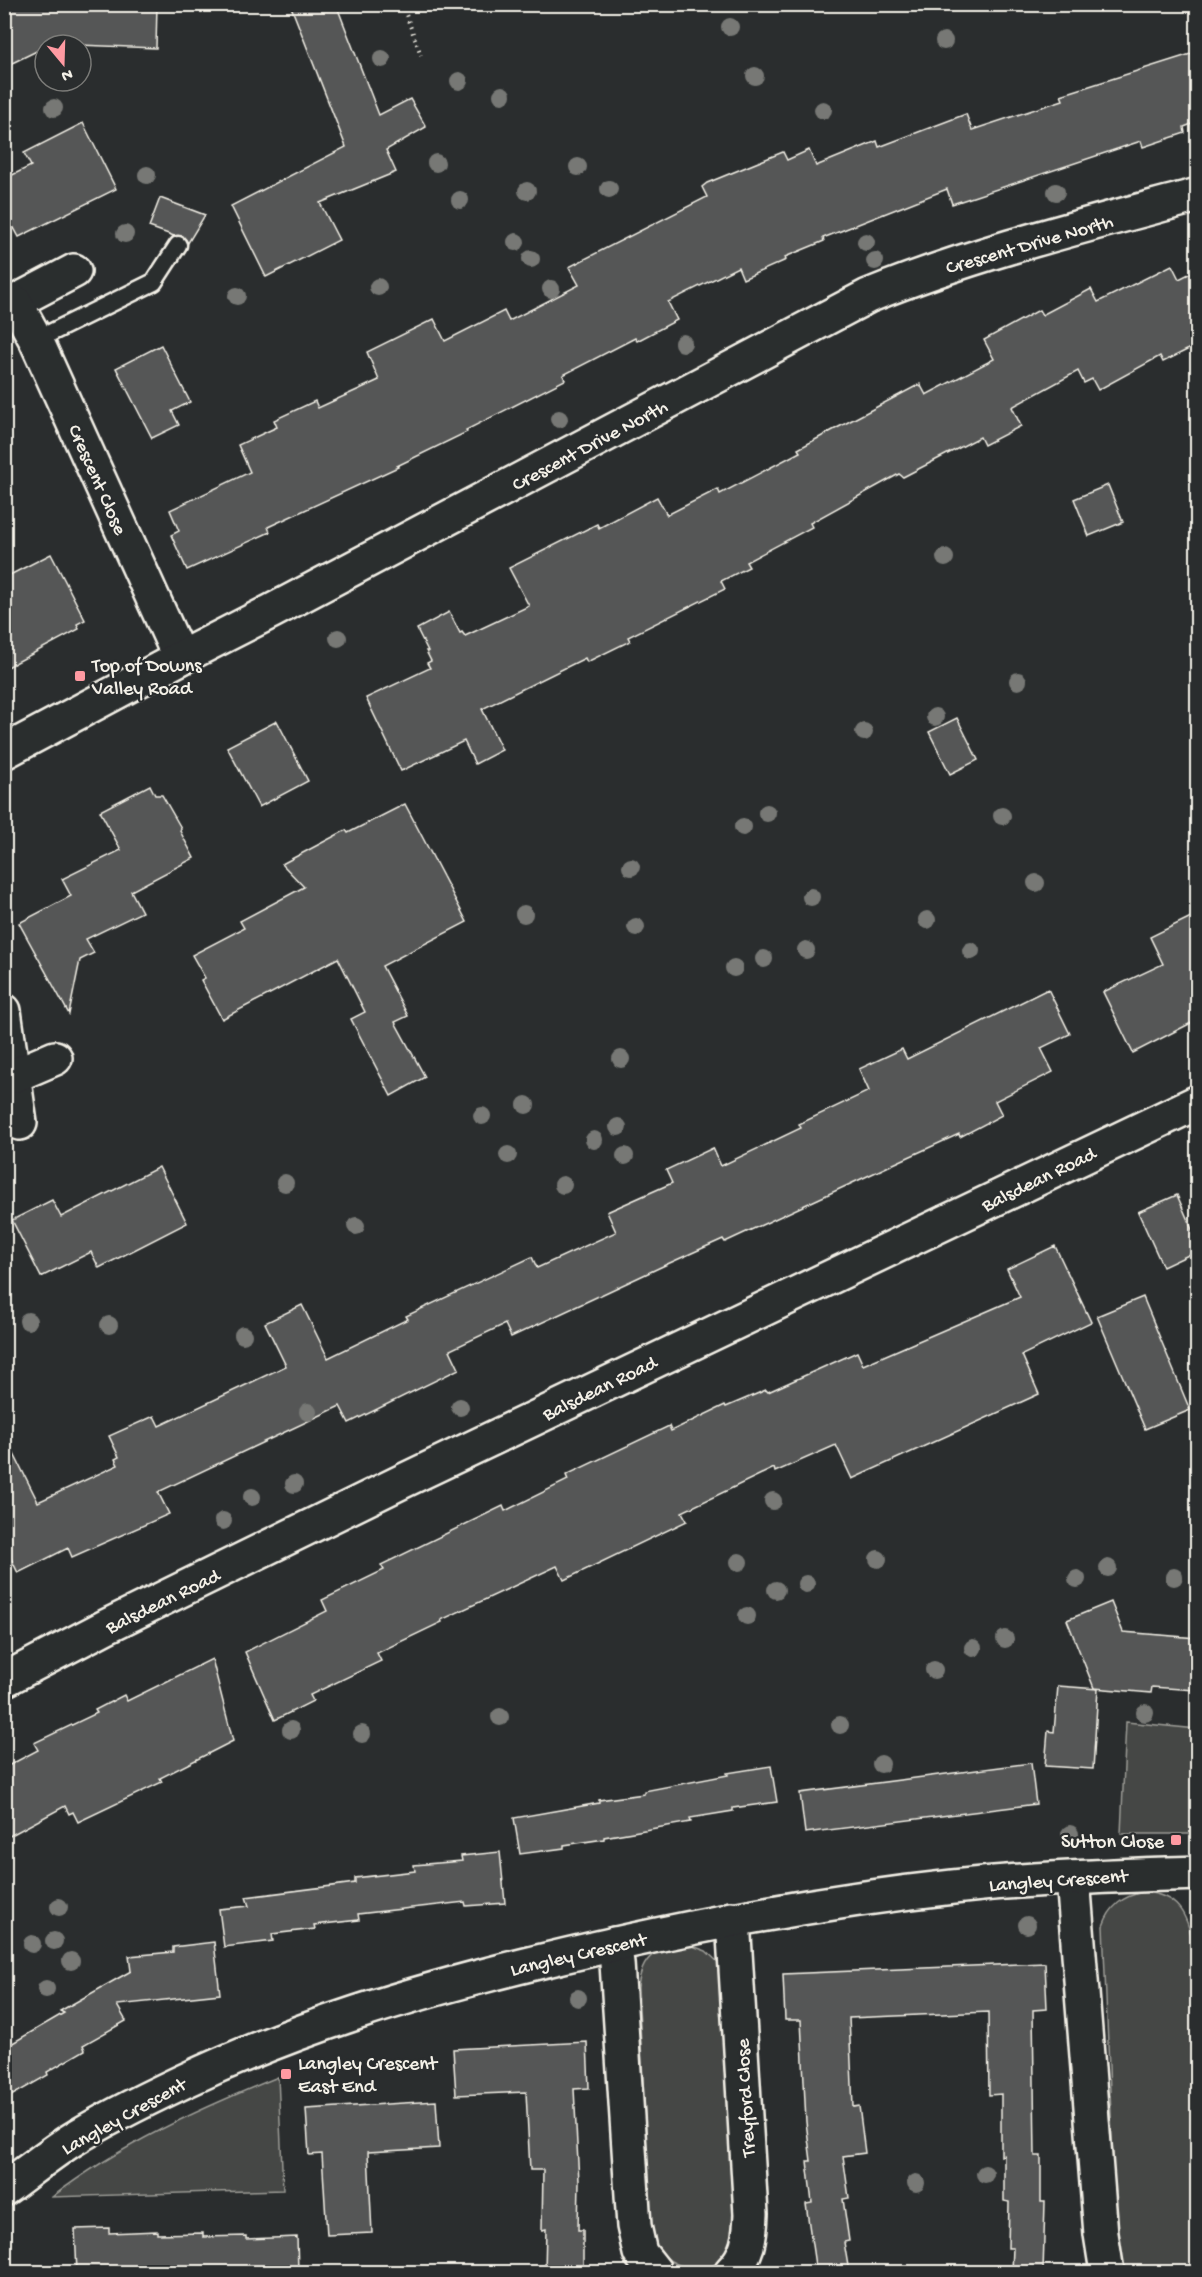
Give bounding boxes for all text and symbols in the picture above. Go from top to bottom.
north arrow [33,33,93,93]
text: N [58,63,75,85]
street label: Crescent Drive North [944,211,1116,281]
street label: Crescent Drive North [509,396,673,498]
street label: Crescent Close [61,422,131,540]
place label: Top of Downs Valley Road [91,656,202,702]
marker: Top of Downs Valley Road [73,669,87,683]
street label: Balsdean Road [978,1143,1102,1219]
street label: Balsdean Road [539,1352,663,1428]
street label: Balsdean Road [102,1565,226,1641]
place label: Sutton Close [1061,1832,1165,1855]
marker: Sutton Close [1169,1833,1183,1847]
street label: Langley Crescent [988,1866,1130,1899]
street label: Langley Crescent [508,1929,651,1983]
street label: Treyford Close [733,2037,762,2158]
place label: Langley Crescent East End [298,2054,439,2100]
marker: Langley Crescent East End [279,2067,293,2081]
street label: Langley Crescent [58,2073,193,2162]

